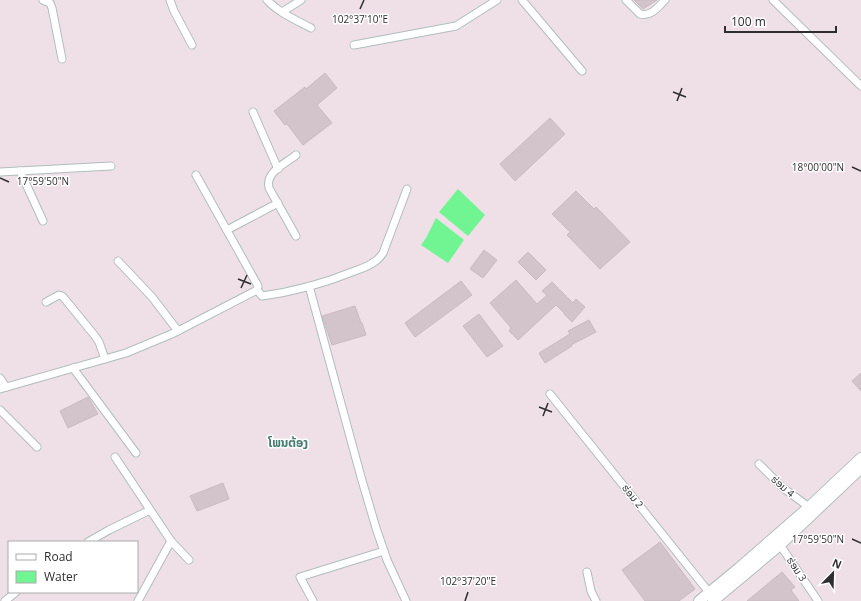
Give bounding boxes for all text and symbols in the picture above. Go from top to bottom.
scale bar [725,8,836,34]
text: 102°37'10"E [332,12,388,26]
text: 100 m [731,13,766,30]
text: 18°00'00"N [792,160,844,174]
text: 17°59'50"N [17,174,69,188]
district label: ໂພນຕ້ອງ [267,434,308,451]
street label: ຮ່ອມ 4 [768,472,798,500]
street label: ຮ່ອມ 2 [619,481,647,511]
text: 17°59'50"N [792,532,844,546]
legend [8,541,138,593]
text: Road [44,548,73,565]
north arrow [813,553,853,593]
street label: ຮ່ອມ 3 [784,554,810,584]
text: N [830,555,844,572]
text: Water [44,568,78,585]
text: 102°37'20"E [440,574,496,588]

